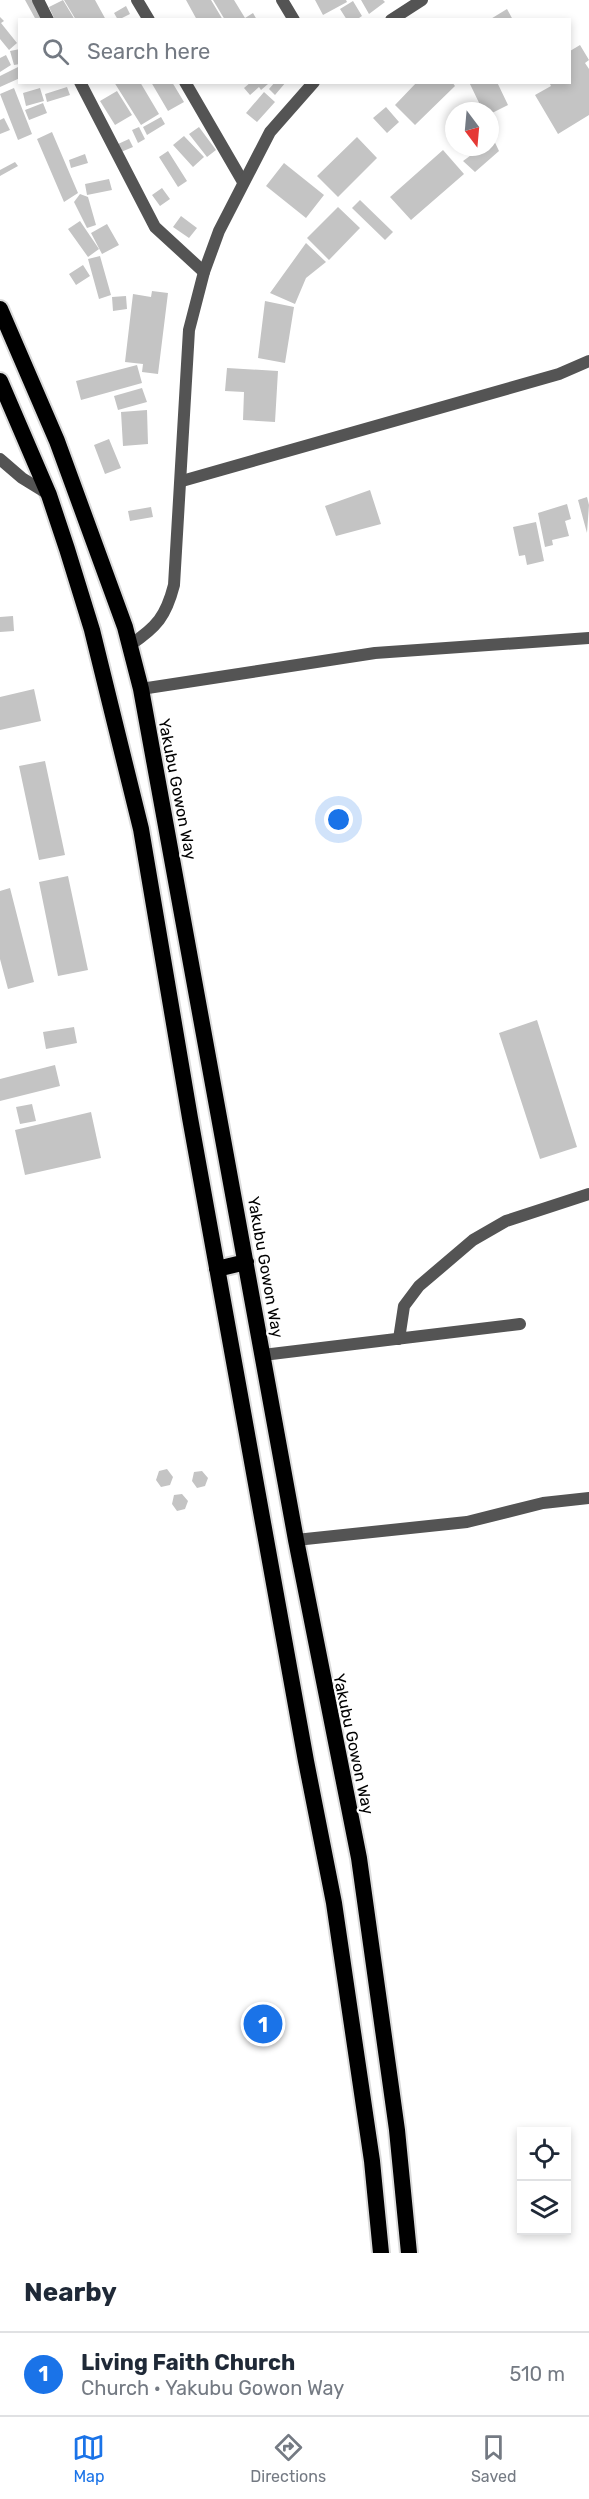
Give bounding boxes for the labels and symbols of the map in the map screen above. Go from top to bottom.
north arrow [445,102,499,156]
street label: Yakubu Gowon Way [154,717,201,862]
your location [324,805,353,834]
street label: Yakubu Gowon Way [244,1195,287,1340]
street label: Yakubu Gowon Way [329,1672,378,1816]
pin: 1 [244,2002,282,2046]

